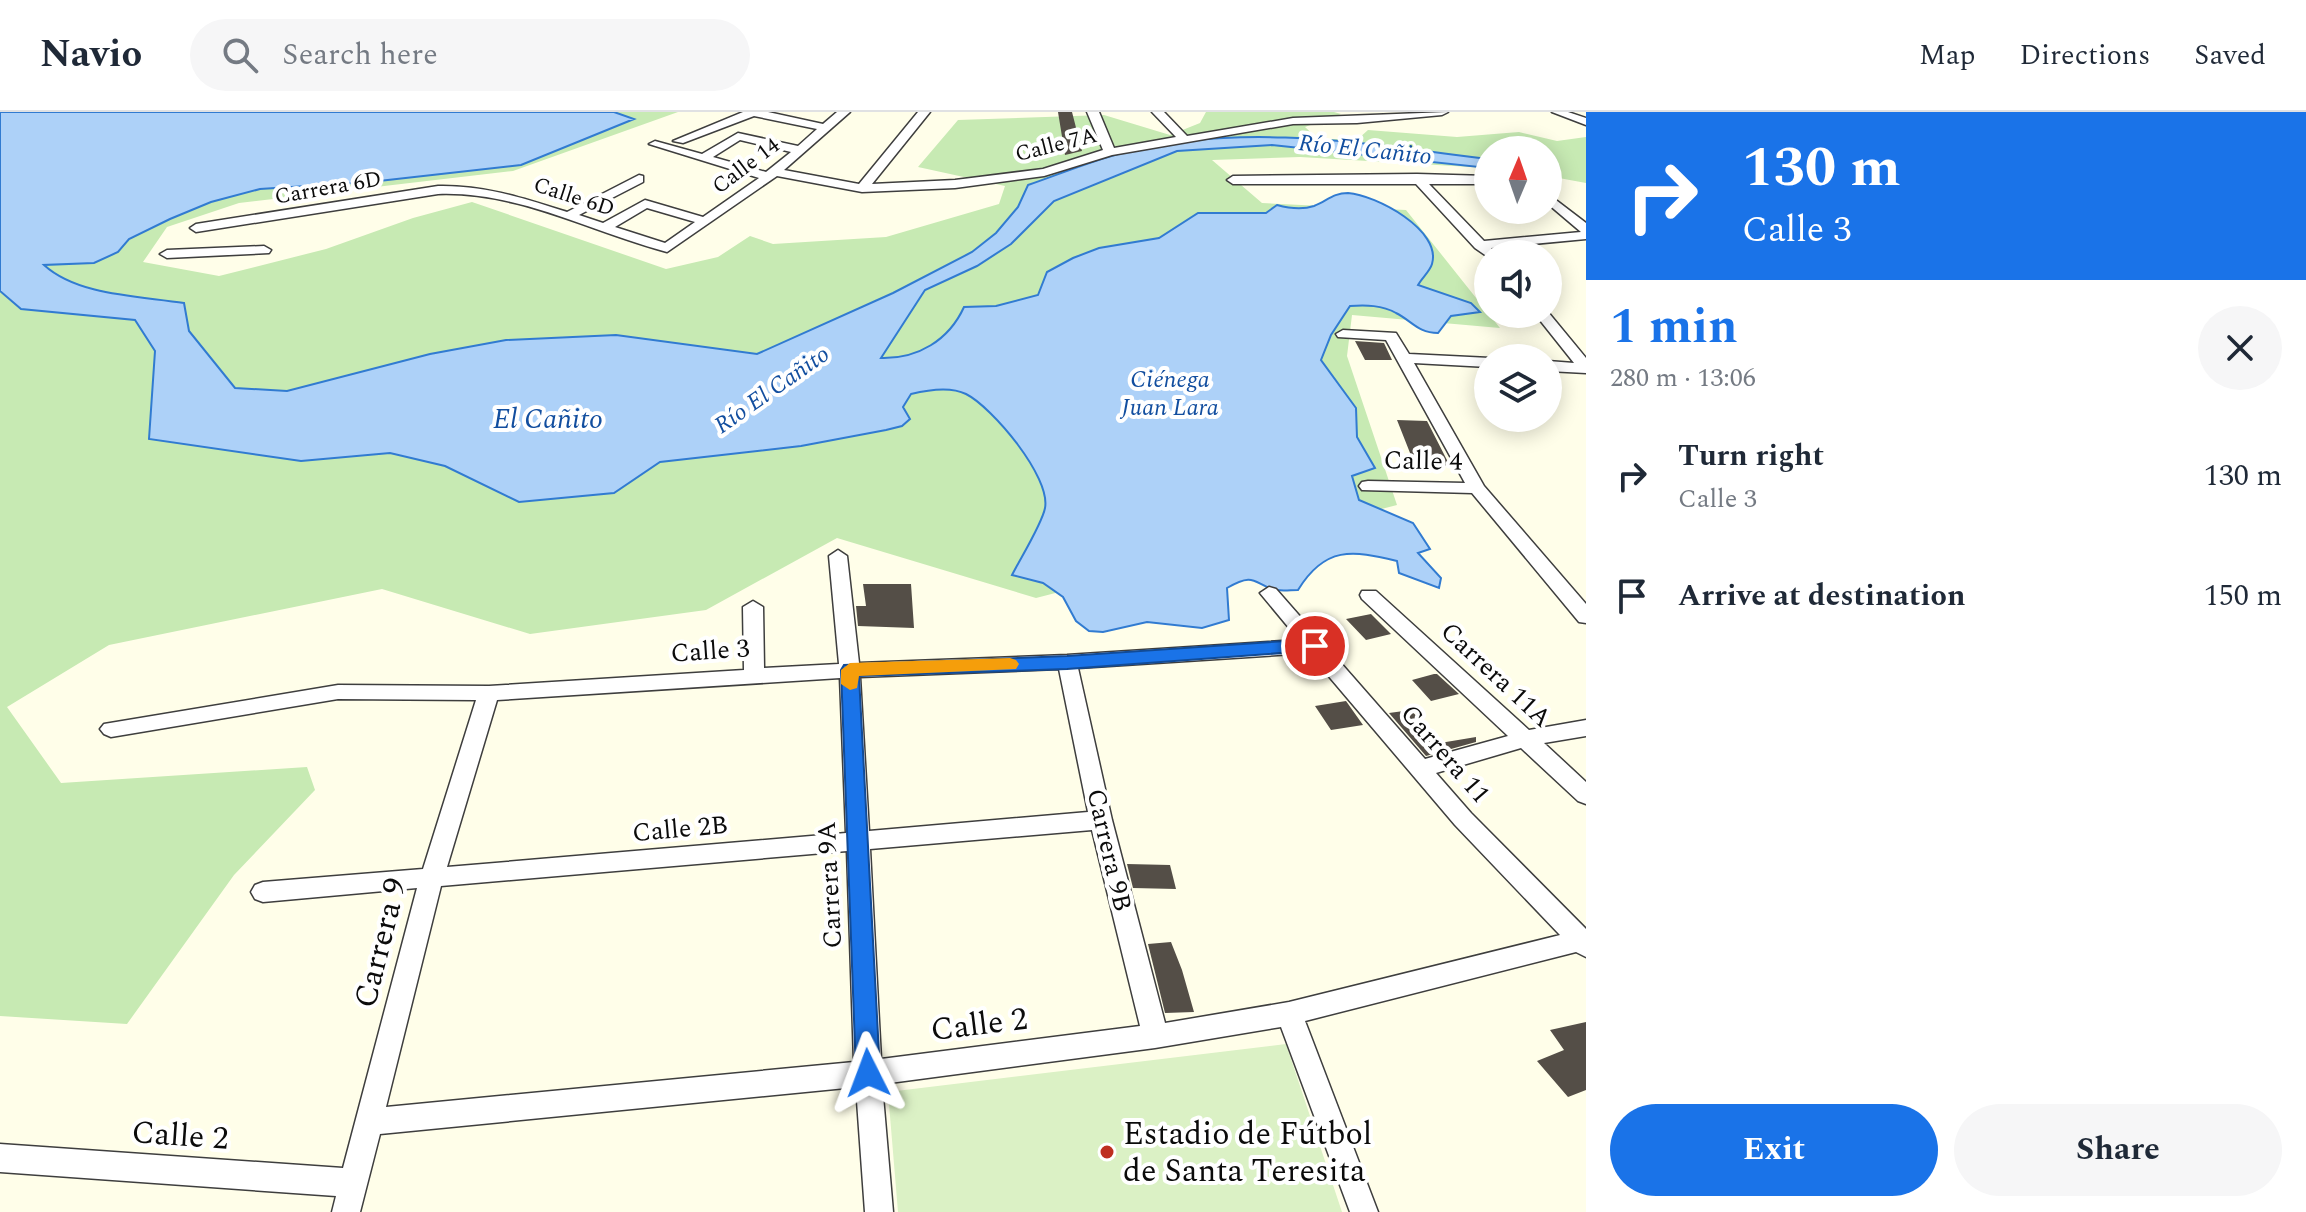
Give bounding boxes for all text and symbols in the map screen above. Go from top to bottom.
search box [190,19,750,91]
text: Navio [40,26,142,84]
text: Search here [282,32,438,78]
icon: search [218,33,262,77]
text: Map [1919,34,1976,77]
text: Directions [2020,34,2150,77]
text: Saved [2194,34,2266,77]
street label: Calle 7A [1012,119,1100,171]
water label: Río El Cañito [1296,125,1434,175]
text: 130 m [1742,126,1901,211]
street label: Calle 14 [705,129,787,203]
north arrow [1474,136,1562,224]
map controls [1474,136,1562,432]
icon: right [1610,144,1714,248]
street label: Carrera 6D [272,162,384,214]
street label: Calle 6D [529,168,619,226]
text: Calle 3 [1742,203,1851,258]
button: sound [1474,240,1562,328]
text: 1 min [1610,291,1738,364]
button: close [2198,306,2282,390]
water label: Río El Cañito [707,337,837,443]
button: layers [1474,344,1562,432]
text: 280 m · 13:06 [1610,358,1756,398]
water label: Ciénega Juan Lara [1119,362,1219,426]
water label: El Cañito [493,398,603,441]
text: Turn right [1678,433,1824,479]
street label: Calle 4 [1383,440,1463,482]
text: 130 m [2204,453,2282,499]
icon: right [1610,454,1654,498]
text: Calle 3 [1678,479,1757,519]
text: Arrive at destination [1678,573,1965,619]
text: 150 m [2204,573,2282,619]
icon: arrive [1610,574,1654,618]
pin [1281,612,1349,680]
street label: Carrera 11A [1431,613,1561,737]
icon: arrive [1293,624,1337,668]
street label: Calle 3 [669,628,751,674]
street label: Carrera 11 [1390,695,1500,813]
street label: Carrera 9B [1075,785,1143,915]
street label: Calle 2B [630,805,730,853]
street label: Carrera 9A [807,820,853,950]
street label: Carrera 9 [341,873,421,1013]
street label: Calle 2 [928,995,1030,1055]
position arrow [826,1031,910,1115]
button: Exit [1610,1104,1938,1196]
button: Share [1954,1104,2282,1196]
street label: Calle 2 [130,1108,230,1164]
place label: Estadio de Fútbol de Santa Teresita [1123,1110,1372,1196]
marker: Estadio de Fútbol de Santa Teresita [1098,1143,1116,1161]

